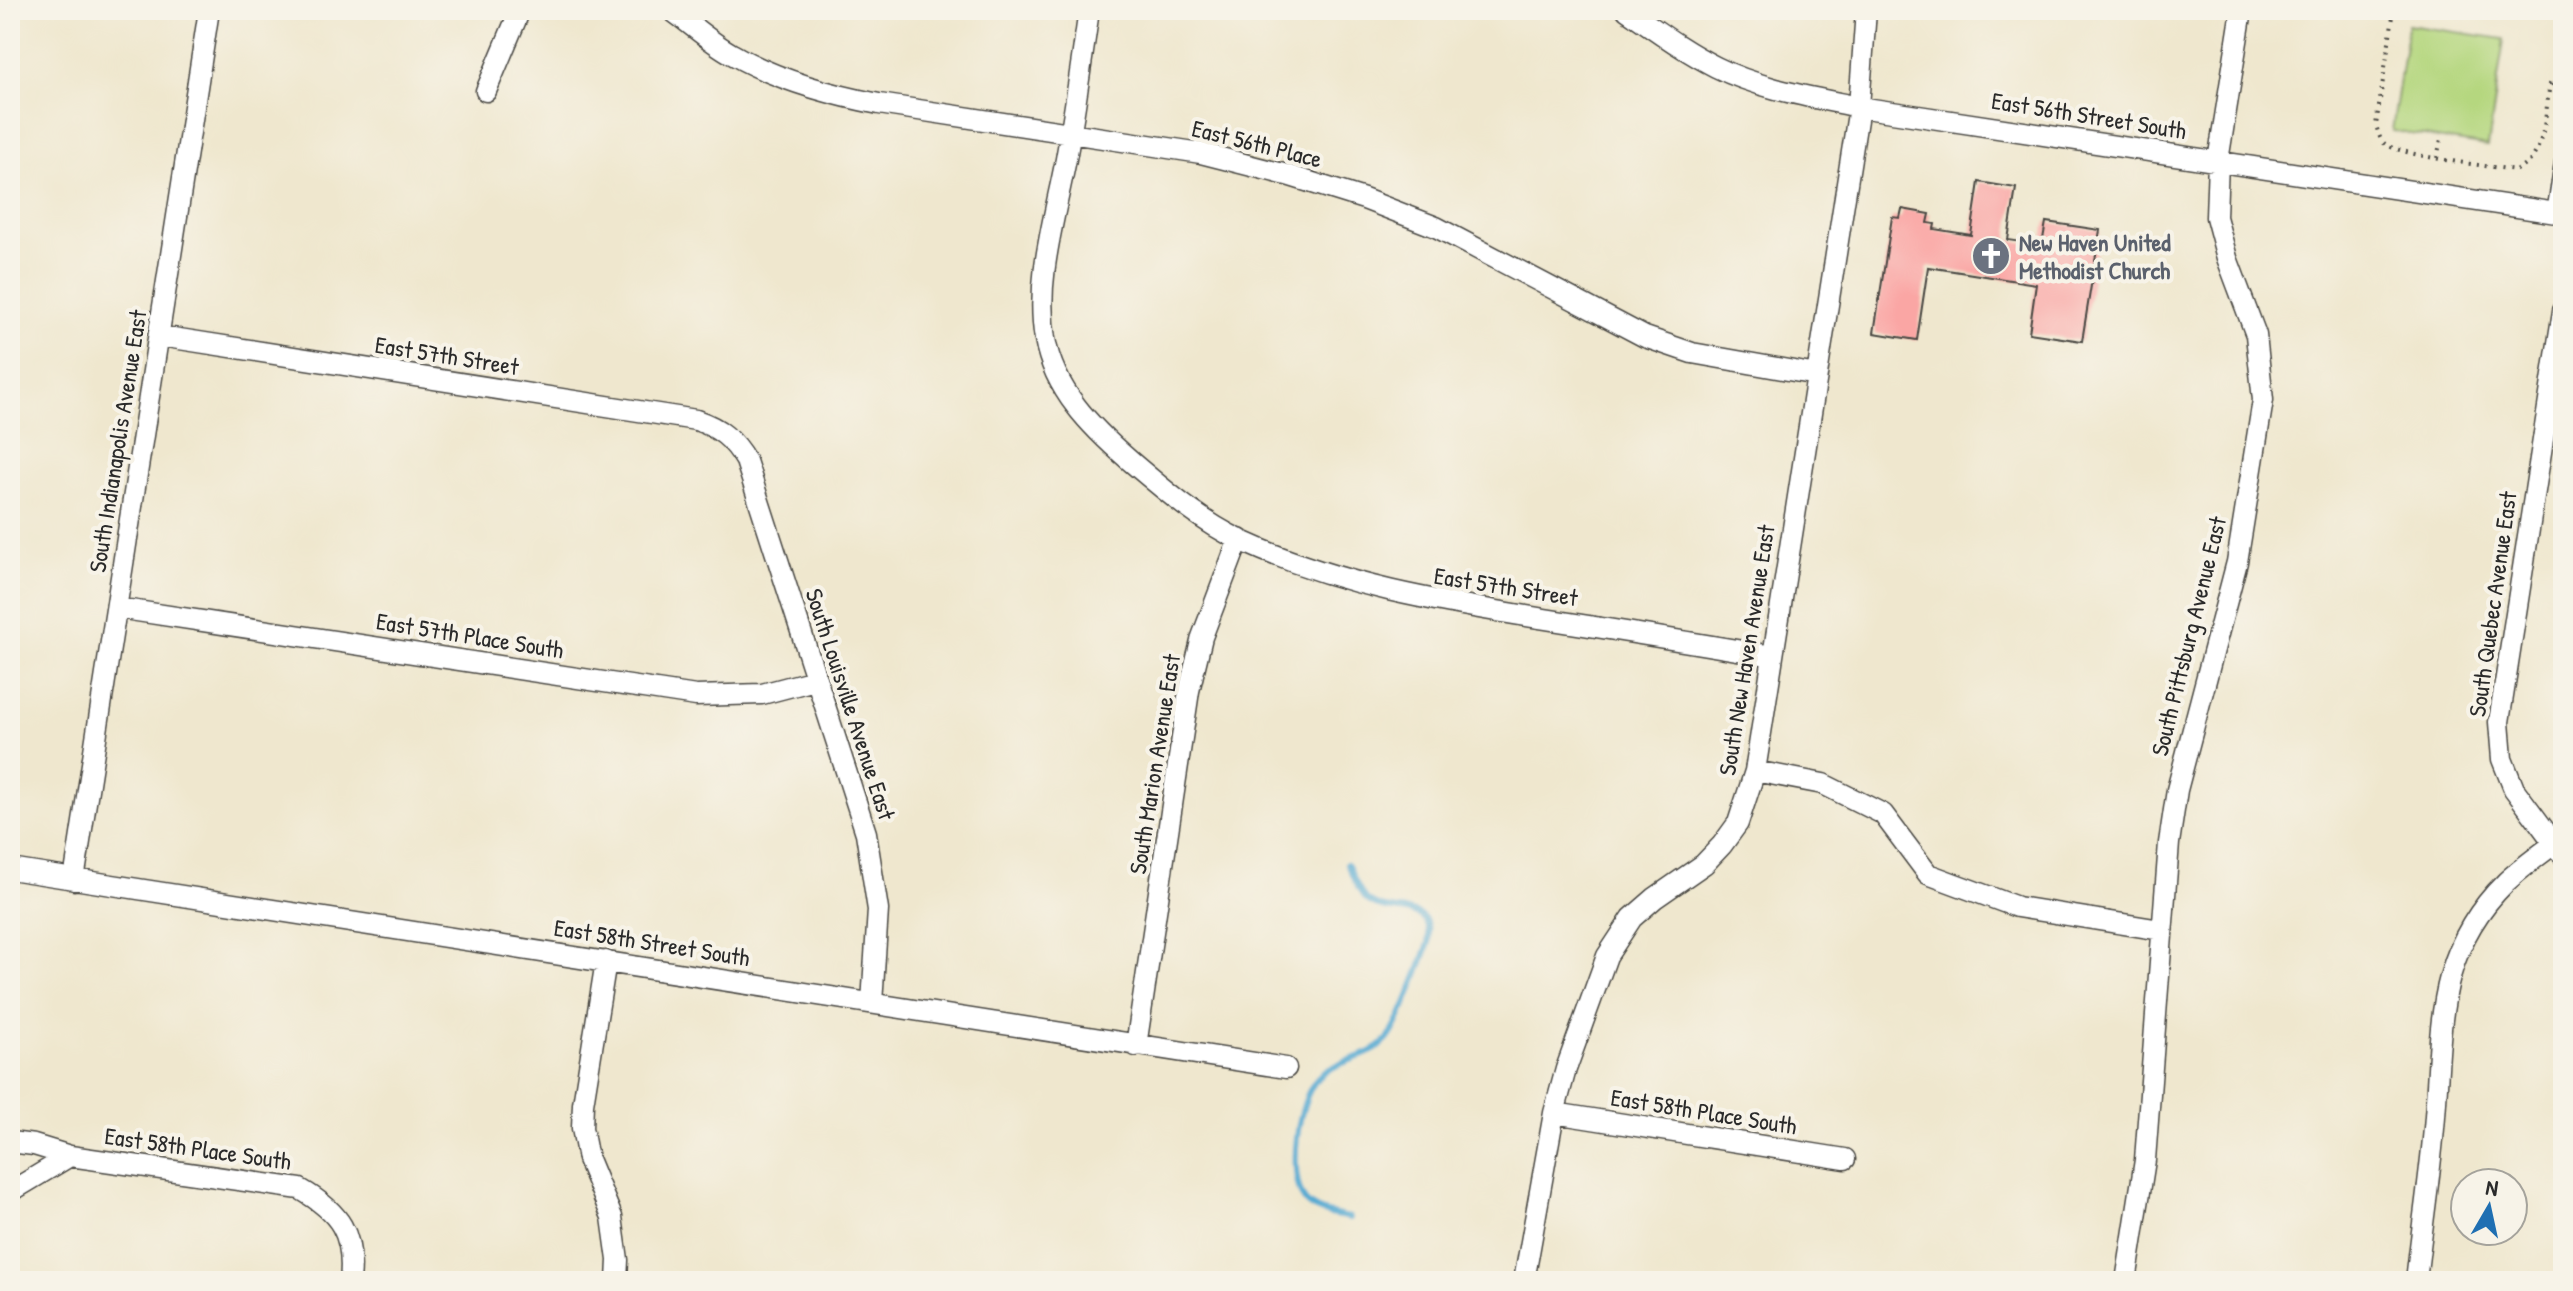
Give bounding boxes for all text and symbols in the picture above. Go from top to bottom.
street label: East 56th Street South [1989,84,2189,146]
street label: East 56th Place [1189,111,1326,175]
place label: New Haven United Methodist Church [2019,226,2171,286]
church icon: New Haven United Methodist Church [1970,235,2012,277]
street label: South Indianapolis Avenue East [80,307,154,575]
street label: East 57th Street [373,328,522,382]
street label: South Quebec Avenue East [2460,489,2524,719]
street label: South Pittsburg Avenue East [2143,512,2233,759]
street label: South New Haven Avenue East [1710,522,1782,778]
street label: East 57th Street [1432,559,1581,613]
street label: South Louisville Avenue East [799,584,904,824]
street label: East 57th Place South [374,604,566,666]
street label: South Marion Avenue East [1121,651,1187,876]
street label: East 58th Street South [552,911,752,973]
street label: East 58th Place South [1609,1081,1799,1141]
street label: East 58th Place South [103,1119,293,1177]
north arrow [2449,1167,2529,1247]
text: N [2484,1172,2501,1203]

